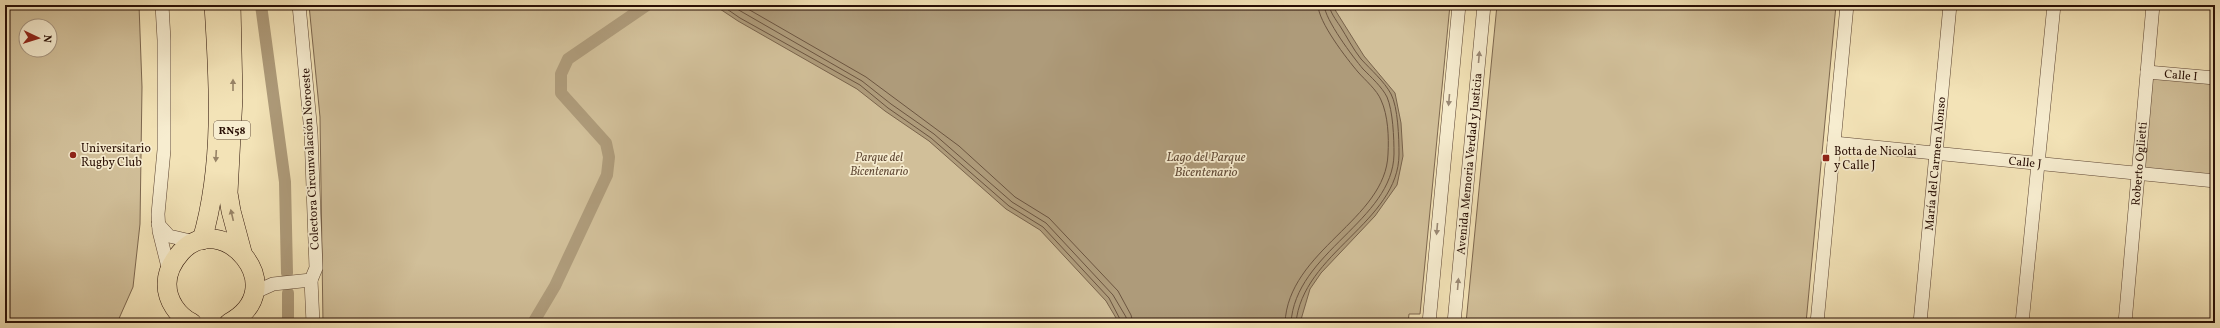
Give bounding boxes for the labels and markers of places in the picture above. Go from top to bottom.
place label: Universitario Rugby Club [81,141,151,171]
place label: Botta de Nicolai y Calle J [1834,144,1917,174]
marker: Universitario Rugby Club [68,150,78,160]
marker: Botta de Nicolai y Calle J [1821,153,1831,163]

